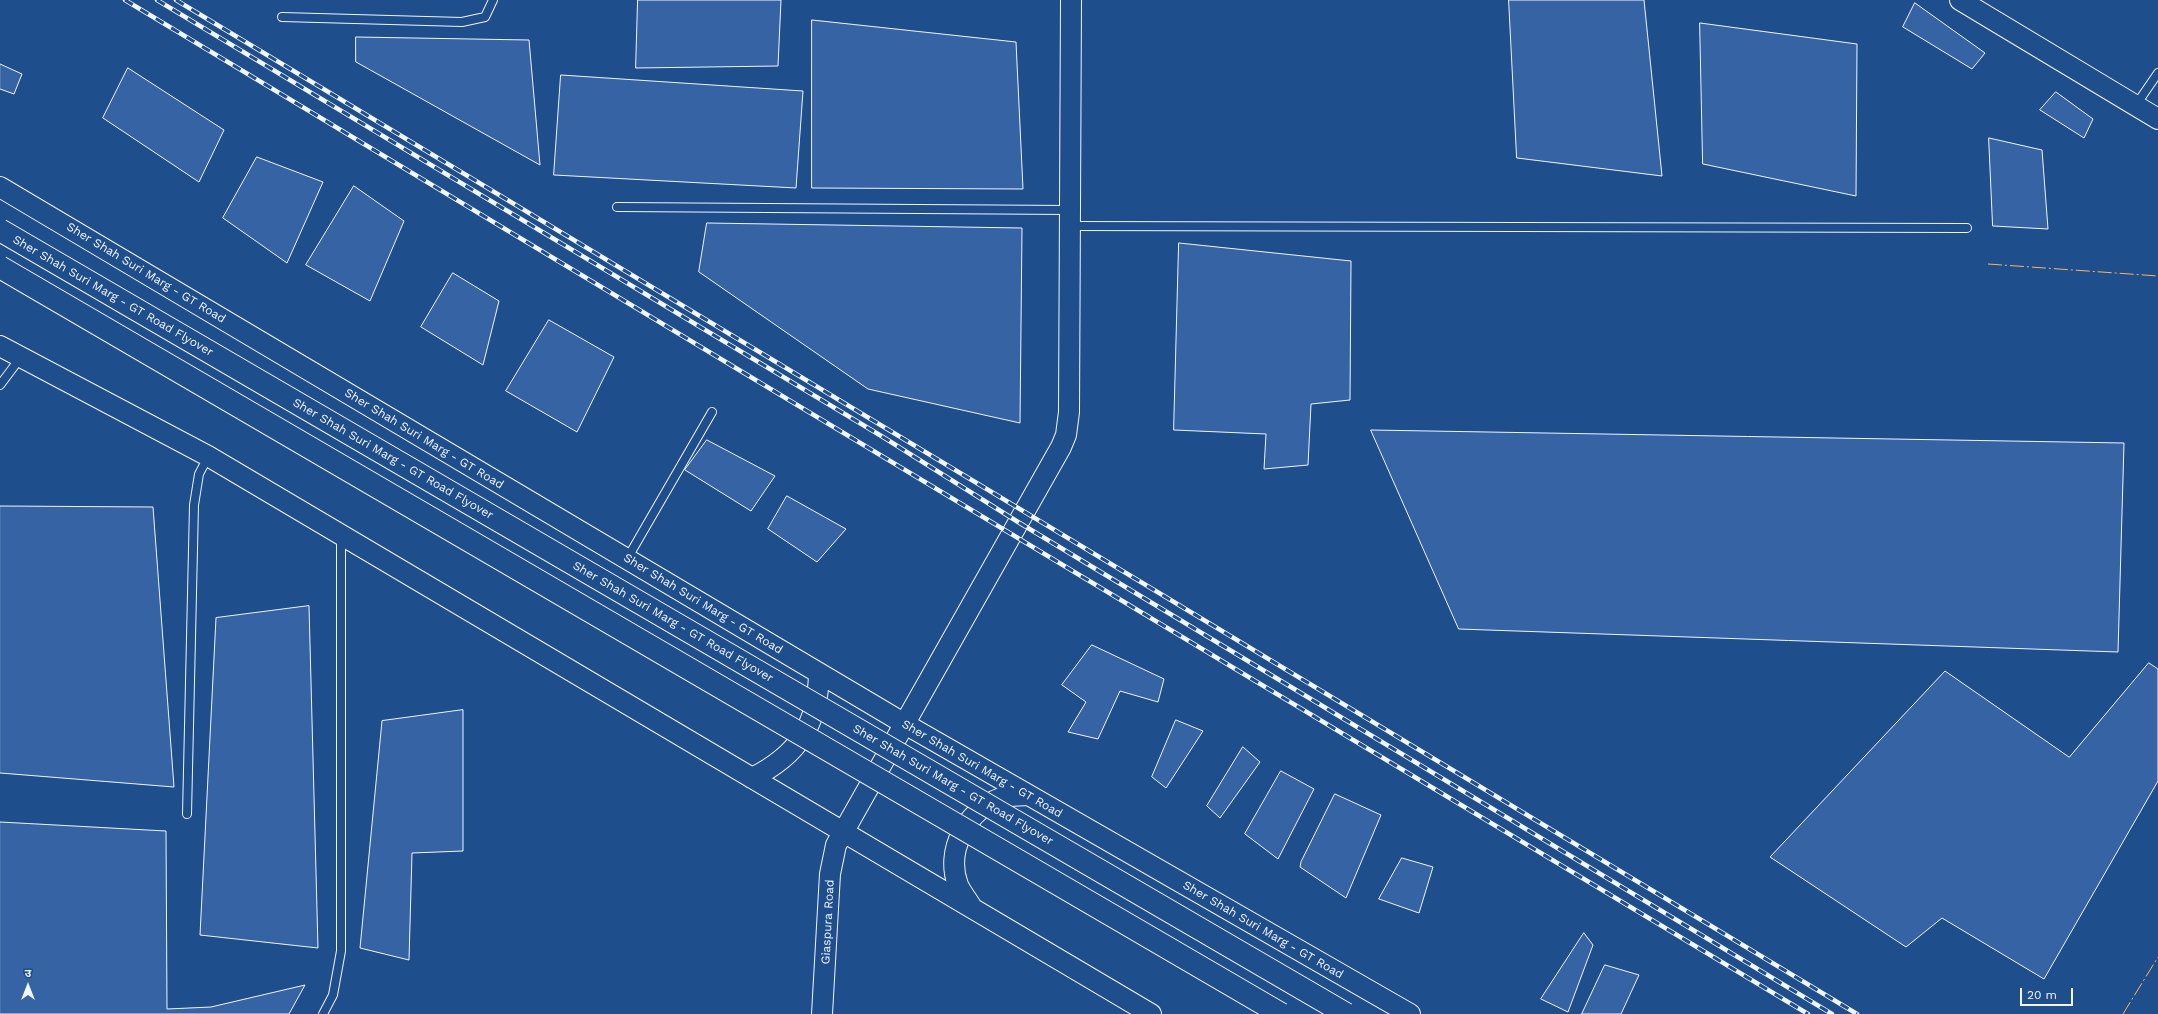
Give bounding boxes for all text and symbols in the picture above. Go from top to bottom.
street label: Sher Shah Suri Marg - GT Road [64,220,228,326]
street label: Sher Shah Suri Marg - GT Road Flyover [10,232,216,360]
street label: Sher Shah Suri Marg - GT Road [342,386,506,492]
street label: Sher Shah Suri Marg - GT Road Flyover [290,395,496,523]
street label: Sher Shah Suri Marg - GT Road [621,551,785,657]
street label: Sher Shah Suri Marg - GT Road Flyover [570,558,776,686]
street label: Sher Shah Suri Marg - GT Road [899,717,1065,821]
street label: Sher Shah Suri Marg - GT Road Flyover [850,721,1056,849]
street label: Sher Shah Suri Marg - GT Road [1180,878,1346,982]
street label: Giaspura Road [819,879,837,965]
north arrow [8,966,48,1006]
text: उ [25,967,31,980]
scale bar [2022,980,2075,1006]
text: 20 m [2027,988,2057,1002]

